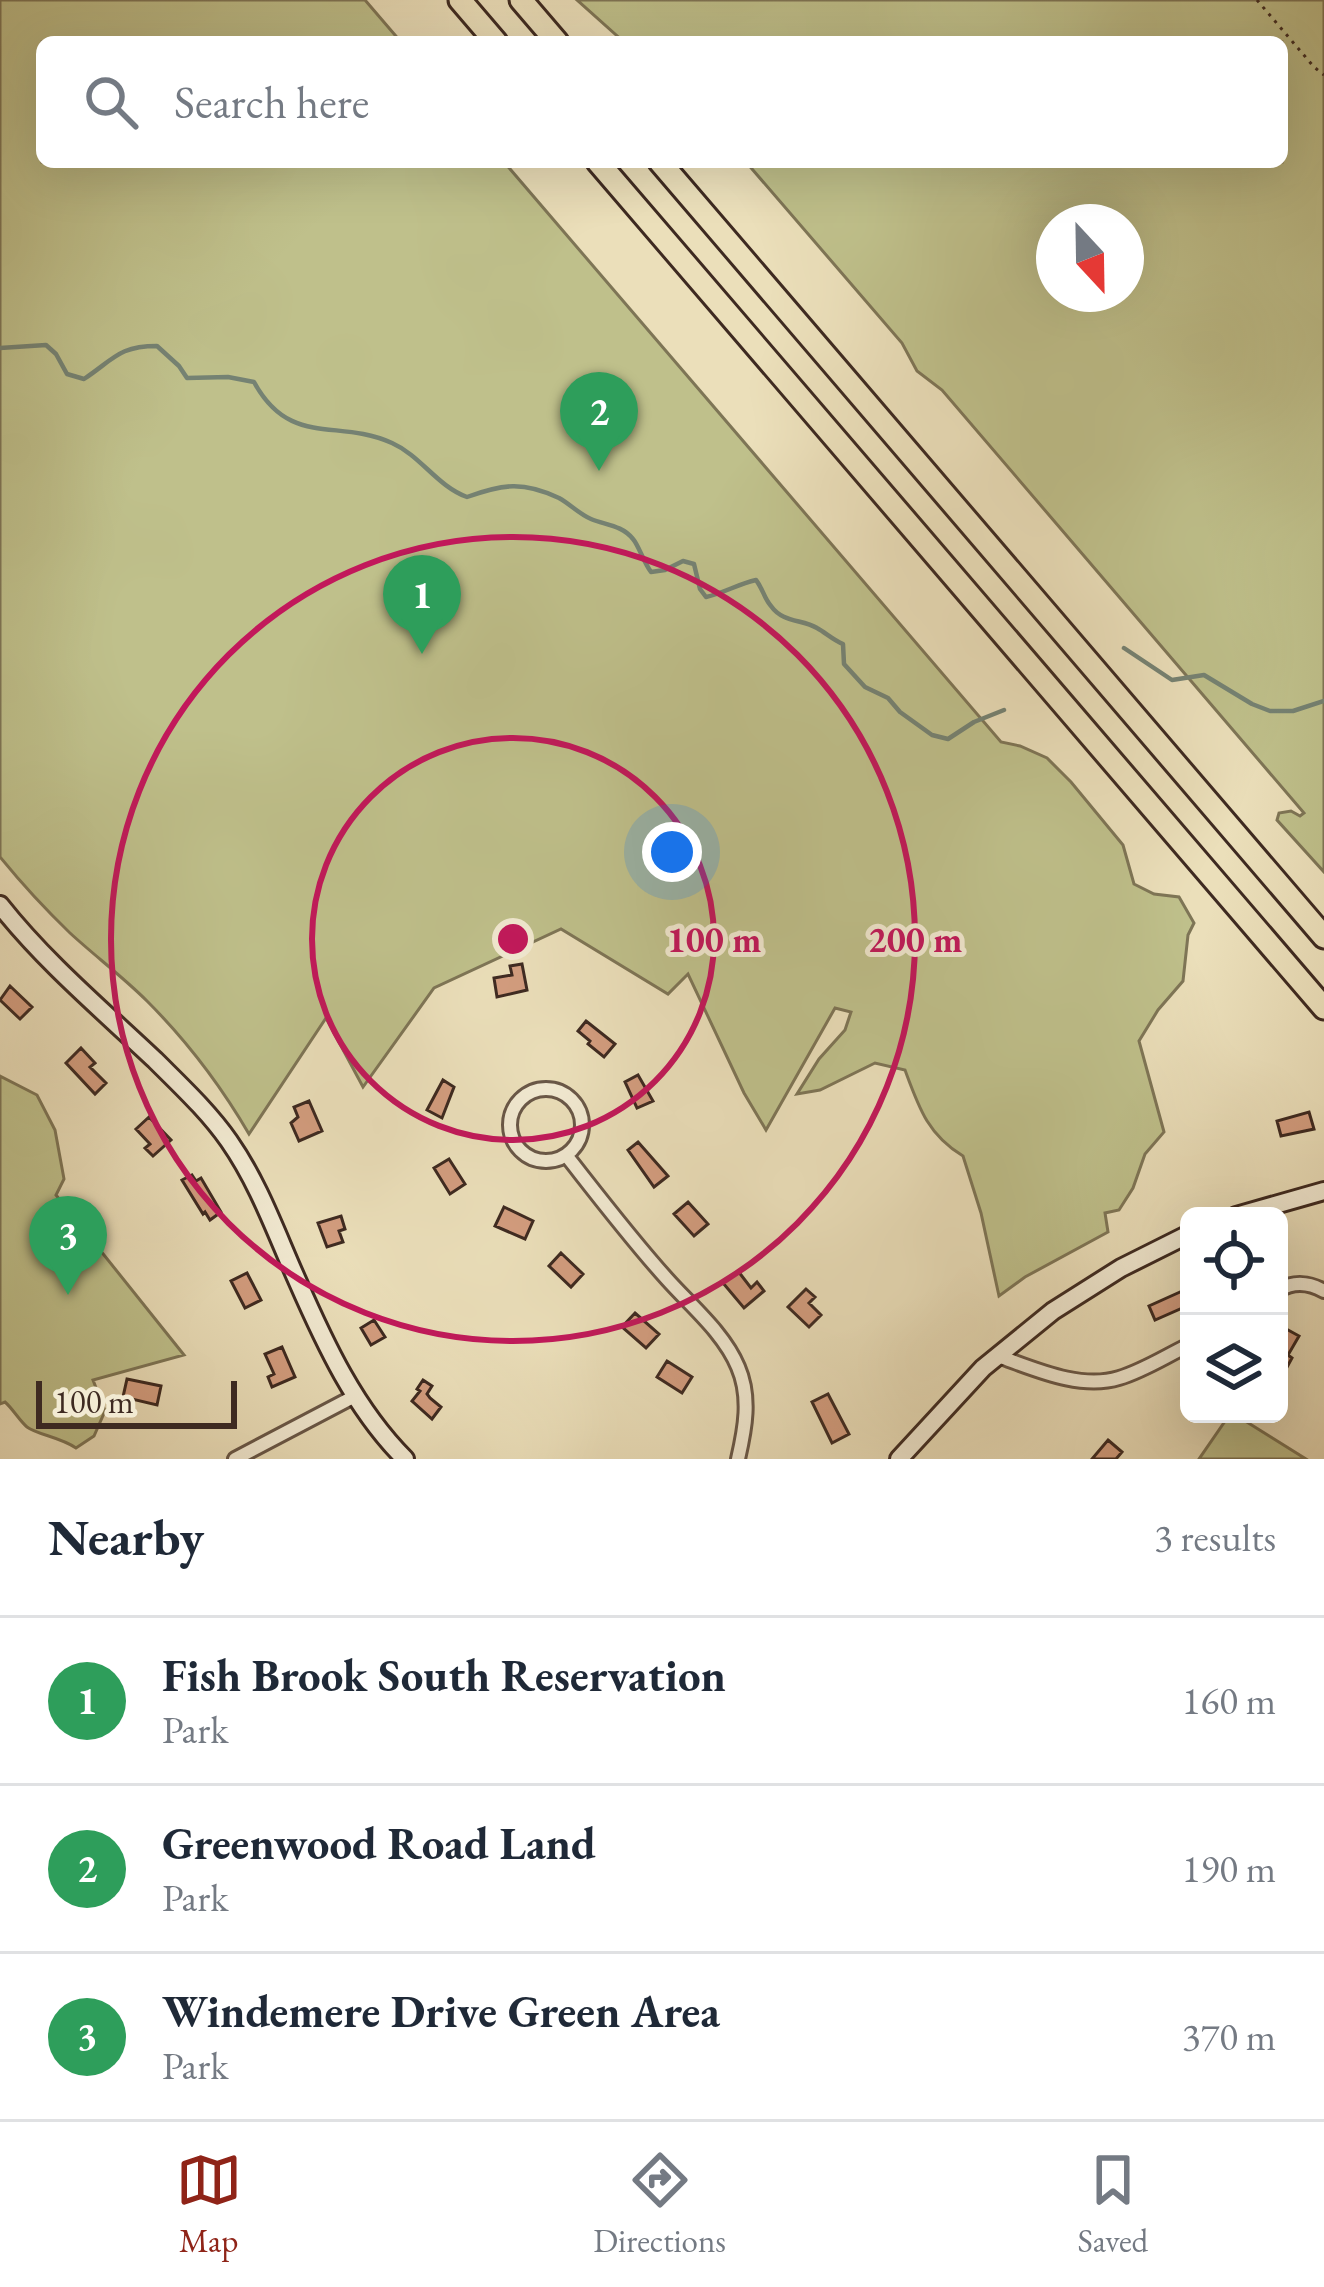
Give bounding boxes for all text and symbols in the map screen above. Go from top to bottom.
search box [36,36,1288,168]
icon: search [78,69,144,135]
text: Search here [174,73,369,131]
north arrow [1036,204,1144,312]
pin: 2 [560,372,638,471]
pin: 1 [383,555,461,654]
your location [642,822,702,882]
text: 100 m [667,916,761,963]
text: 200 m [868,916,962,963]
centre of rings [492,918,534,960]
pin: 3 [29,1196,107,1295]
map controls [1180,1207,1288,1423]
button: locate [1180,1207,1288,1315]
button: layers [1180,1315,1288,1423]
scale bar [36,1375,237,1428]
text: 100 m [54,1380,134,1423]
text: Nearby [48,1504,204,1570]
text: 3 results [1154,1512,1276,1563]
text: Fish Brook South Reservation [162,1646,726,1704]
text: 1 [77,1675,97,1726]
text: 160 m [1182,1675,1276,1726]
text: Park [162,1704,228,1755]
text: Greenwood Road Land [162,1814,596,1872]
text: 2 [77,1843,97,1894]
text: 190 m [1182,1843,1276,1894]
text: Park [162,1872,228,1923]
text: Windemere Drive Green Area [162,1982,720,2040]
text: 3 [77,2011,97,2062]
text: 370 m [1182,2011,1276,2062]
text: Park [162,2040,228,2091]
tab: Map [176,2147,242,2262]
tab: Directions [593,2147,726,2262]
tab: Saved [1078,2147,1148,2262]

